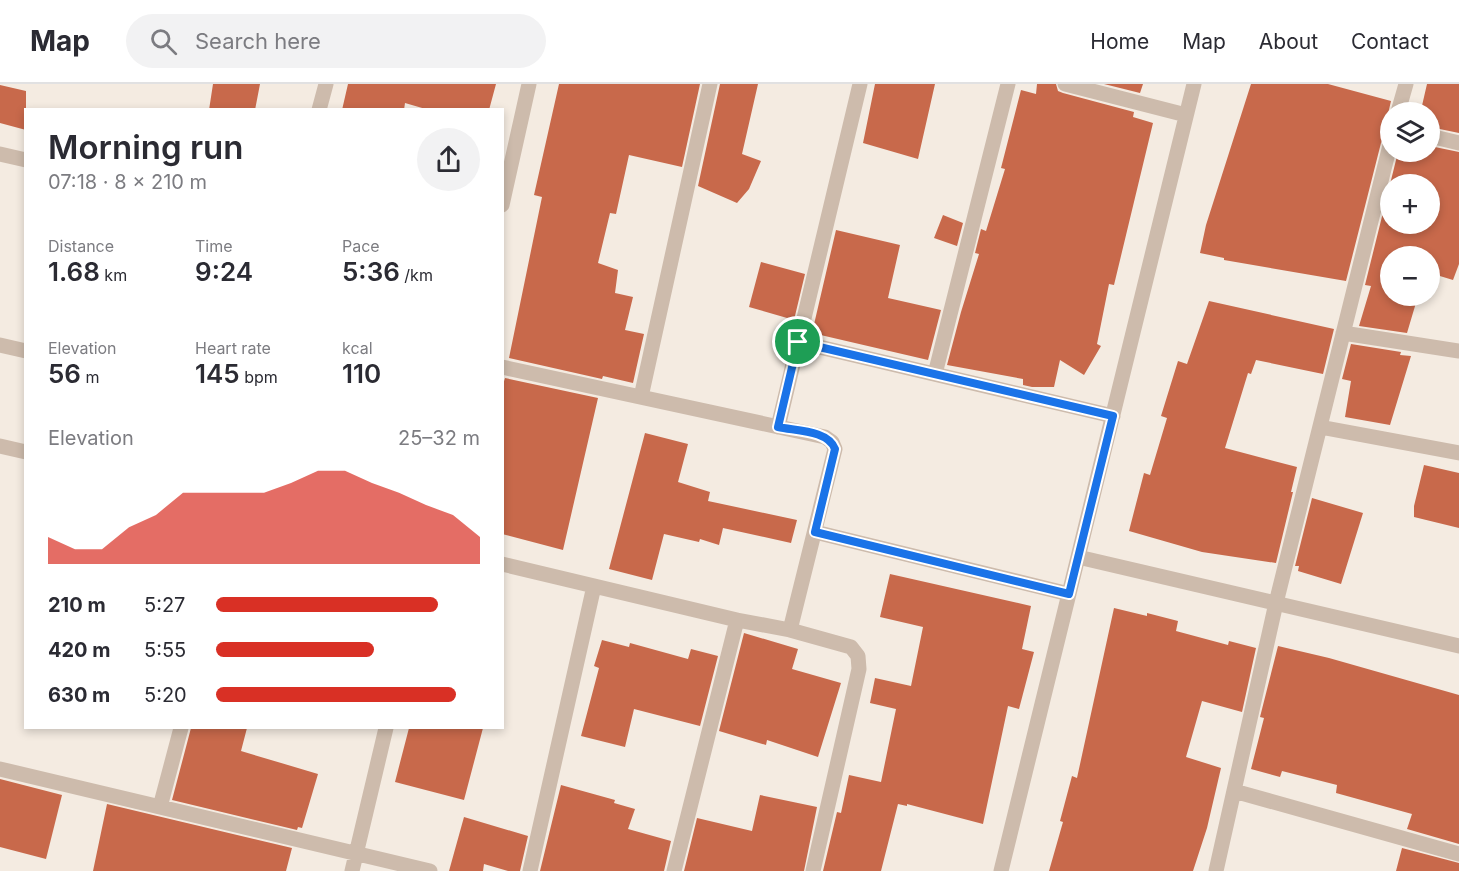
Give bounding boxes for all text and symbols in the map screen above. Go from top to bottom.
search box [126,14,546,68]
text: Map [30,24,90,58]
icon: search [147,25,180,58]
text: Search here [195,28,321,54]
text: Home [1090,29,1149,54]
text: Map [1182,29,1226,54]
text: About [1259,29,1318,54]
text: Contact [1351,29,1429,54]
map controls [1380,102,1440,306]
button: layers [1380,102,1440,162]
text: Morning run [48,127,243,167]
button: share [417,128,480,191]
text: 07:18 · 8 × 210 m [48,170,207,194]
button: + [1380,174,1440,234]
text: Distance [48,236,114,256]
text: Time [195,236,233,256]
text: Pace [342,236,380,256]
button: − [1380,246,1440,306]
text: 1.68 [48,256,100,287]
text: 9:24 [195,256,253,287]
text: 5:36 [342,256,400,287]
text: km [100,265,127,285]
text: /km [400,265,433,285]
pin [772,316,823,367]
icon: arrive [781,325,814,358]
text: Elevation [48,338,117,358]
text: Heart rate [195,338,271,358]
text: kcal [342,338,373,358]
text: 56 [48,358,81,389]
text: 145 [195,358,240,389]
text: 110 [342,358,381,389]
text: m [81,367,100,387]
text: bpm [240,367,278,387]
text: Elevation [48,426,134,450]
text: 25–32 m [398,426,480,450]
text: 210 m [48,593,106,617]
text: 5:27 [144,593,185,617]
text: 420 m [48,638,111,662]
text: 5:55 [144,638,186,662]
text: 630 m [48,683,110,707]
text: 5:20 [144,683,187,707]

